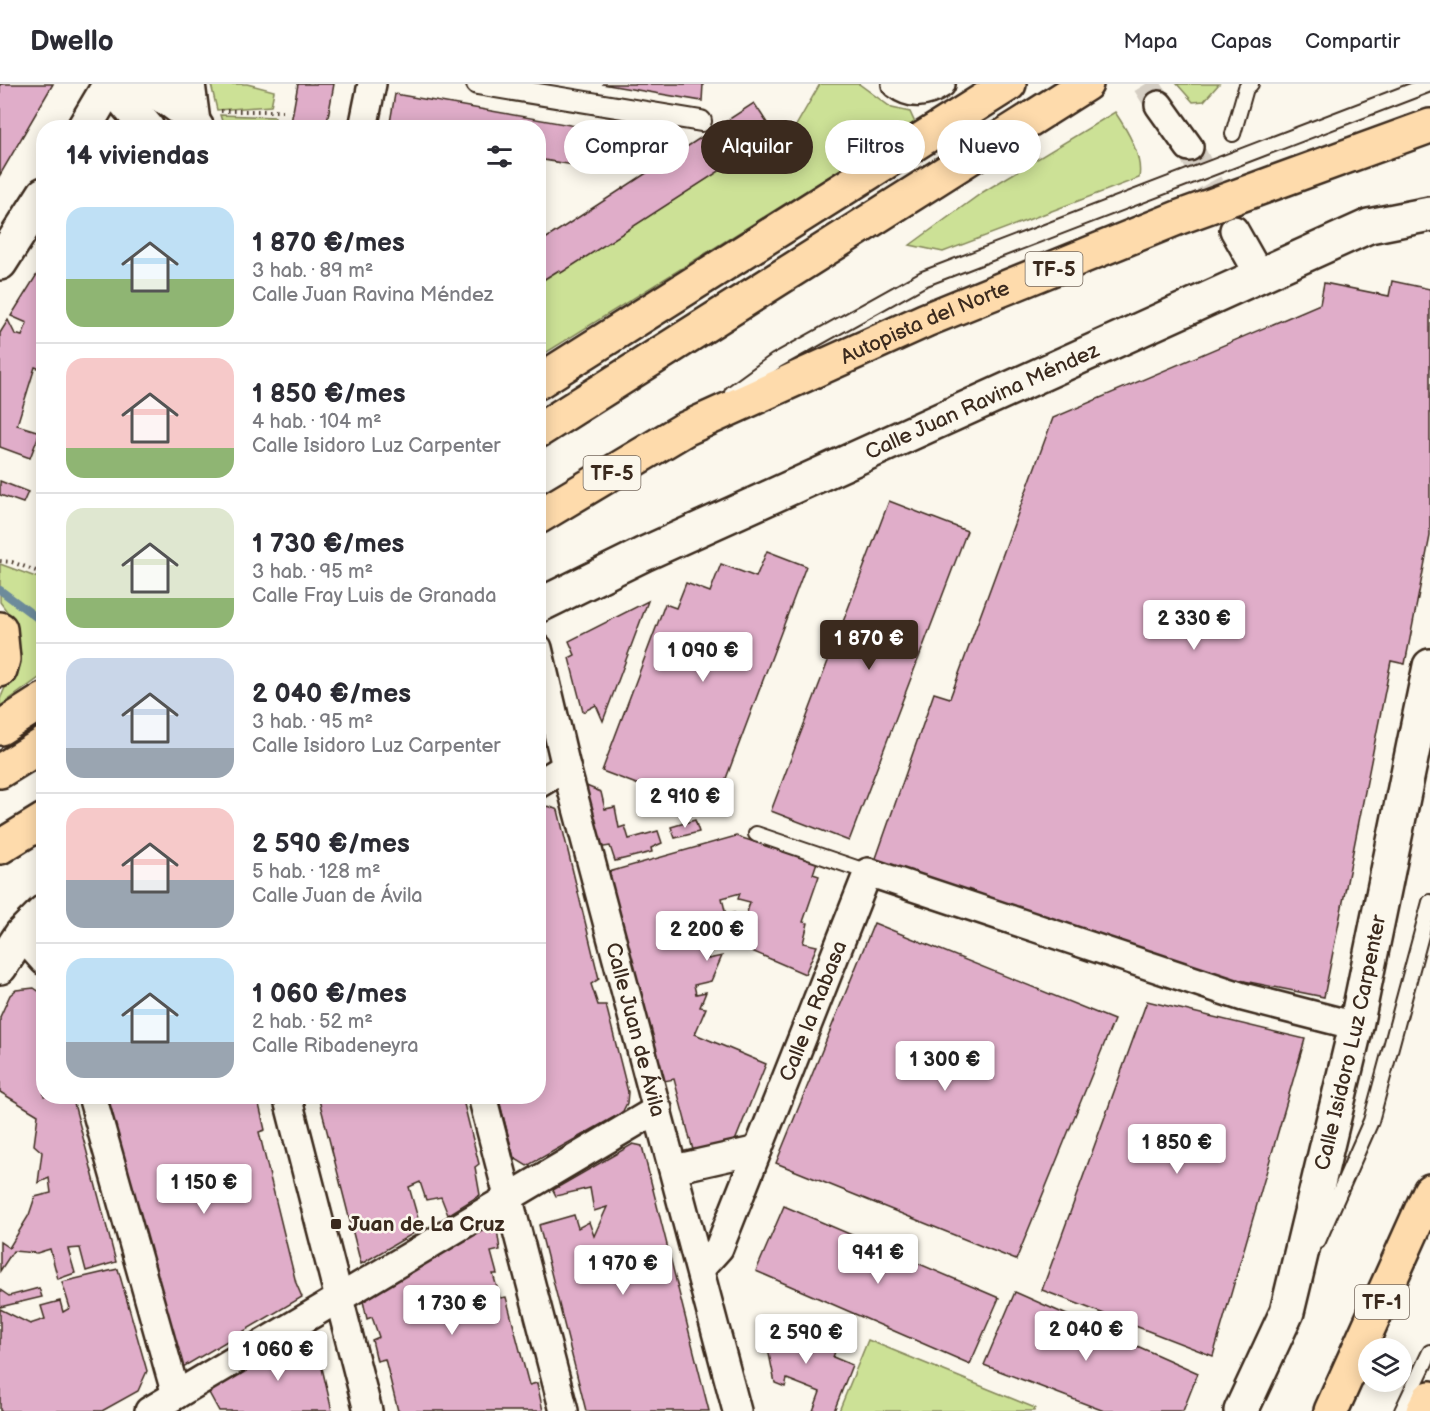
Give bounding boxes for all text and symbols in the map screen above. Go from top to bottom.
text: Dwello [30,25,114,58]
text: Mapa [1124,29,1178,54]
text: Capas [1211,29,1272,54]
text: Compartir [1305,29,1400,54]
chip: Comprar [564,120,689,174]
chip: Alquilar [701,120,813,174]
chip: Filtros [825,120,925,174]
chip: Nuevo [937,120,1041,174]
icon: filters [483,140,516,173]
text: 14 viviendas [66,141,209,172]
text: 1 870 €/mes [252,228,405,259]
icon: home [114,231,186,303]
road number: TF-5 [1026,252,1082,286]
text: 3 hab. · 89 m² [252,259,373,283]
street label: Autopista del Norte [837,275,1013,370]
text: Calle Juan Ravina Méndez [252,283,493,307]
street label: Calle Juan Ravina Méndez [861,338,1104,465]
text: 1 850 €/mes [252,379,406,410]
icon: home [114,382,186,454]
text: 4 hab. · 104 m² [252,410,382,434]
text: Calle Isidoro Luz Carpenter [252,434,500,458]
road number: TF-5 [584,456,640,490]
text: 1 730 €/mes [252,529,404,560]
icon: home [114,532,186,604]
text: 3 hab. · 95 m² [252,560,373,584]
text: Calle Fray Luis de Granada [252,584,497,608]
pin: 2 330 € [1139,600,1249,651]
text: 2 330 € [1157,607,1231,631]
pin: 1 870 € [814,620,924,671]
text: 1 870 € [834,627,904,651]
pin: 1 090 € [648,632,758,683]
text: 1 090 € [668,639,738,663]
text: 2 040 €/mes [252,679,411,710]
icon: home [114,682,186,754]
text: 3 hab. · 95 m² [252,710,373,734]
text: Calle Isidoro Luz Carpenter [252,734,500,758]
pin: 2 910 € [630,778,740,829]
text: 2 910 € [650,785,720,809]
text: 2 590 €/mes [252,829,410,860]
icon: home [114,832,186,904]
text: 5 hab. · 128 m² [252,860,381,884]
text: Calle Juan de Ávila [252,884,423,908]
pin: 2 200 € [652,911,762,962]
street label: Calle Isidoro Luz Carpenter [1310,912,1392,1173]
text: 2 200 € [670,918,744,942]
street label: Calle la Rabasa [774,937,853,1085]
street label: Calle Juan de Ávila [600,940,670,1120]
text: 1 060 €/mes [252,979,407,1010]
icon: home [114,982,186,1054]
text: 2 hab. · 52 m² [252,1010,373,1034]
text: Calle Ribadeneyra [252,1034,419,1058]
pin: 1 300 € [890,1041,1000,1092]
text: 1 300 € [910,1048,980,1072]
pin: 1 850 € [1122,1124,1232,1175]
text: 1 850 € [1142,1131,1212,1155]
pin: 1 150 € [149,1164,259,1215]
text: 1 150 € [171,1171,237,1195]
place label: Juan de La Cruz [348,1212,505,1237]
marker: Juan de La Cruz [329,1217,343,1231]
pin: 941 € [836,1234,920,1285]
text: 941 € [852,1241,904,1265]
pin: 1 970 € [568,1245,678,1296]
text: 1 970 € [588,1252,658,1276]
pin: 1 730 € [397,1285,507,1336]
road number: TF-1 [1355,1285,1409,1319]
text: 1 730 € [417,1292,487,1316]
pin: 2 040 € [1031,1311,1141,1362]
pin: 2 590 € [751,1314,861,1365]
text: 2 040 € [1049,1318,1123,1342]
text: 2 590 € [769,1321,843,1345]
pin: 1 060 € [223,1331,333,1382]
text: 1 060 € [242,1338,314,1362]
map controls [1358,1338,1412,1392]
button: layers [1358,1338,1412,1392]

